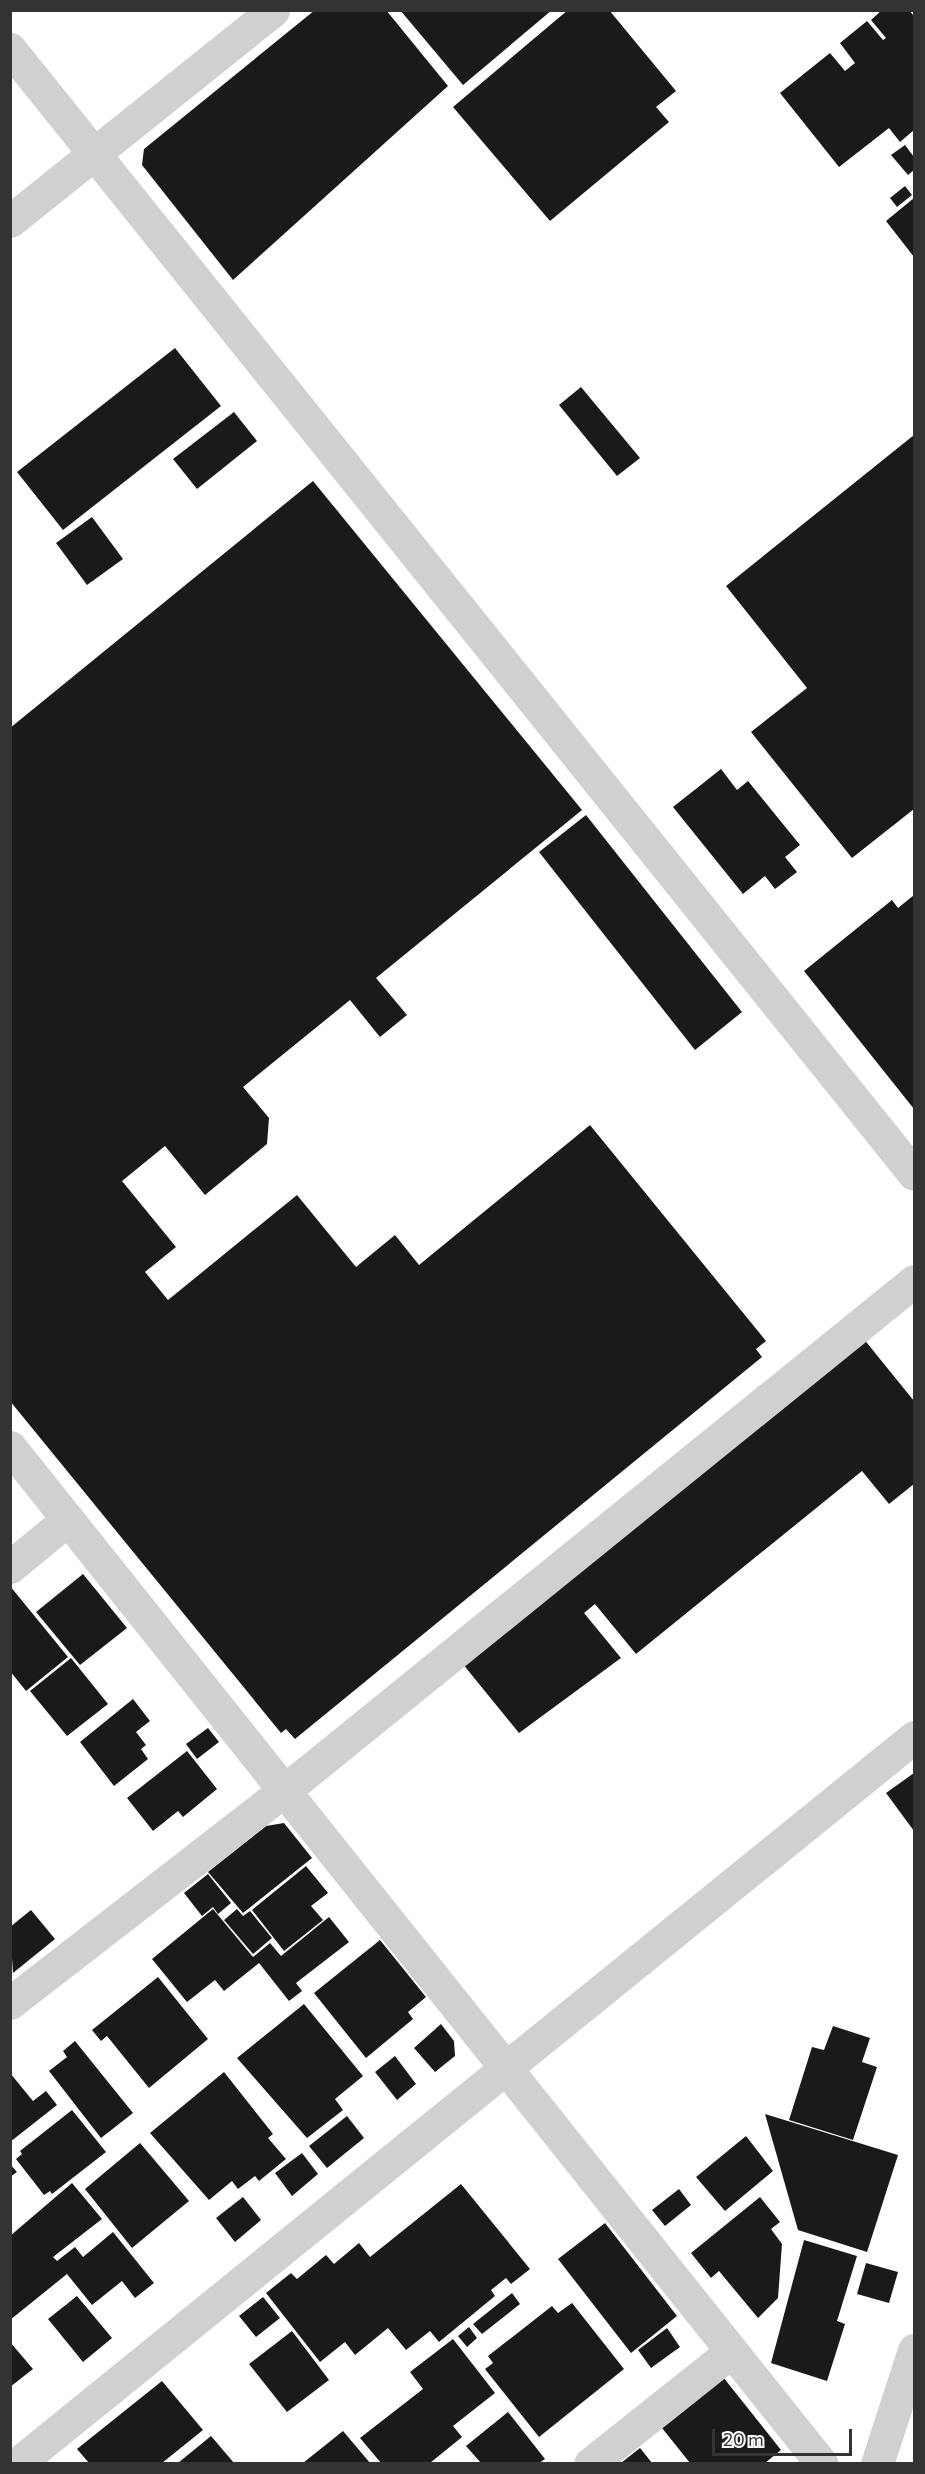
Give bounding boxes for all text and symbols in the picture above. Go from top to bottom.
scale bar [715,2417,854,2455]
text: 20 m [723,2428,764,2450]

